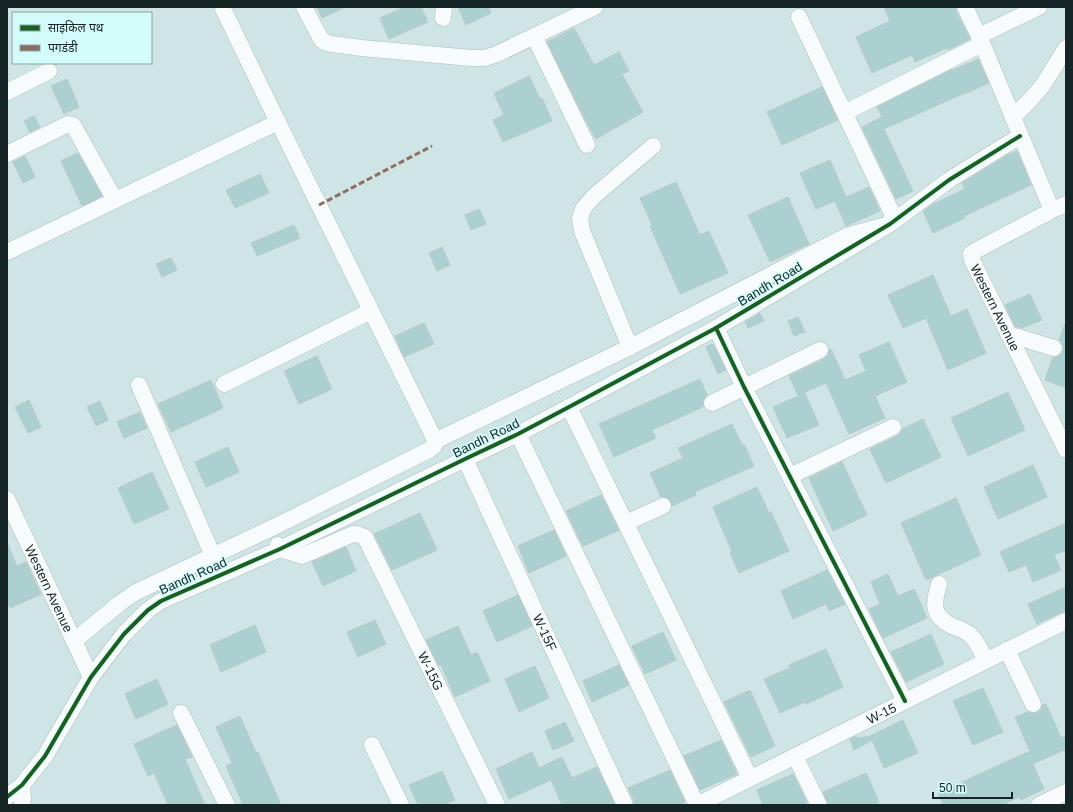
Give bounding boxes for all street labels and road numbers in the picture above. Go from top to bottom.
street label: Bandh Road [735,259,805,309]
street label: Western Avenue [968,262,1023,353]
street label: Bandh Road [450,415,522,461]
street label: Western Avenue [22,542,76,635]
street label: Bandh Road [157,554,229,598]
street label: W-15F [530,612,560,653]
street label: W-15G [415,649,447,693]
street label: W-15 [864,699,899,727]

